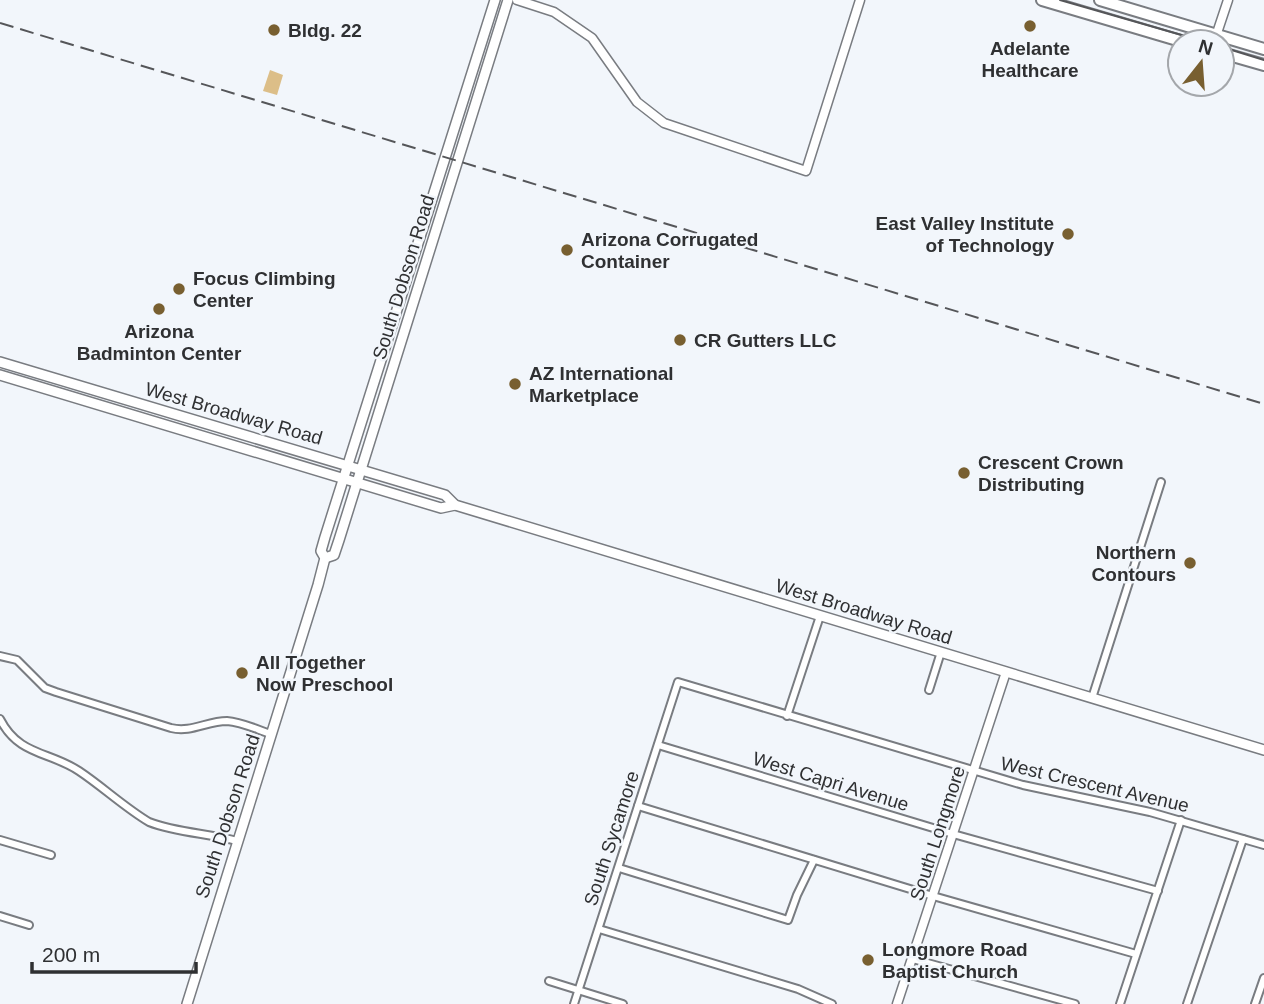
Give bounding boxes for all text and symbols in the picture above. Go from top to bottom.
marker: Adelante Healthcare [1022,18,1038,34]
place label: Bldg. 22 [288,20,362,41]
marker: Bldg. 22 [266,22,282,38]
north arrow [1166,28,1236,98]
text: N [1196,35,1215,59]
place label: Adelante Healthcare [981,38,1079,81]
street label: South Dobson Road [368,192,439,362]
place label: East Valley Institute of Technology [876,213,1054,256]
marker: East Valley Institute of Technology [1060,226,1076,242]
place label: Arizona Corrugated Container [581,229,758,272]
marker: Arizona Corrugated Container [559,242,575,258]
place label: Focus Climbing Center [193,268,336,311]
marker: Focus Climbing Center [171,281,187,297]
marker: Arizona Badminton Center [151,301,167,317]
place label: Arizona Badminton Center [77,321,242,364]
place label: CR Gutters LLC [694,330,837,351]
marker: CR Gutters LLC [672,332,688,348]
place label: AZ International Marketplace [529,363,674,406]
marker: AZ International Marketplace [507,376,523,392]
street label: West Broadway Road [143,378,325,449]
place label: Crescent Crown Distributing [978,452,1124,495]
marker: Crescent Crown Distributing [956,465,972,481]
place label: Northern Contours [1092,542,1176,585]
marker: Northern Contours [1182,555,1198,571]
street label: West Broadway Road [773,575,955,648]
place label: All Together Now Preschool [256,652,393,695]
marker: All Together Now Preschool [234,665,250,681]
street label: South Dobson Road [191,732,264,901]
street label: West Capri Avenue [750,748,911,815]
street label: West Crescent Avenue [999,753,1191,816]
street label: South Longmore [906,763,969,903]
street label: South Sycamore [580,768,643,908]
scale bar [32,930,196,974]
place label: Longmore Road Baptist Church [882,939,1028,982]
text: 200 m [42,943,100,966]
marker: Longmore Road Baptist Church [860,952,876,968]

